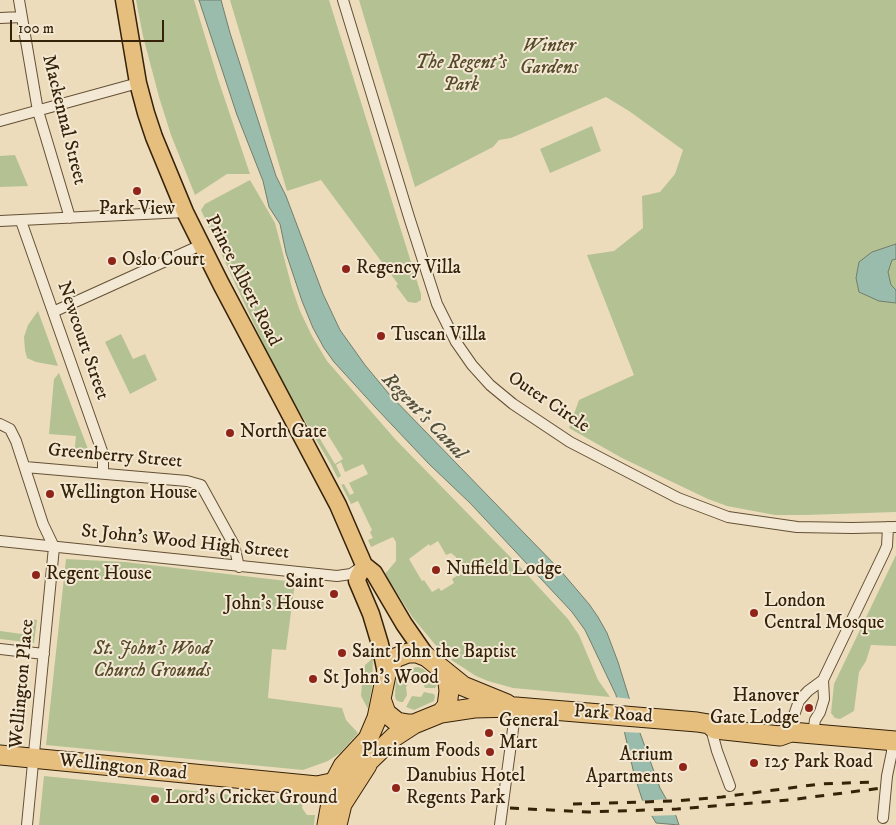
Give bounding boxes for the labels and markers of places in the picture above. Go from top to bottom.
marker: Park View [131,185,143,197]
place label: Park View [99,199,175,221]
place label: Oslo Court [122,250,205,272]
marker: Oslo Court [106,255,118,267]
place label: Regency Villa [356,258,461,280]
marker: Regency Villa [340,263,352,275]
place label: Tuscan Villa [391,325,486,347]
marker: Tuscan Villa [375,330,387,342]
place label: North Gate [240,422,327,444]
marker: North Gate [224,427,236,439]
place label: Wellington House [60,483,197,505]
marker: Wellington House [44,488,56,500]
place label: Nuffield Lodge [446,559,562,581]
place label: Regent House [46,564,152,586]
marker: Nuffield Lodge [430,564,442,576]
marker: Regent House [30,569,42,581]
place label: Saint John's House [225,572,324,616]
marker: Saint John's House [328,588,340,600]
place label: London Central Mosque [764,591,884,635]
marker: London Central Mosque [748,607,760,619]
place label: Saint John the Baptist [352,642,516,664]
marker: Saint John the Baptist [336,647,348,659]
place label: St John's Wood [323,668,439,690]
marker: St John's Wood [307,673,319,685]
place label: Hanover Gate Lodge [710,686,799,730]
marker: Hanover Gate Lodge [803,702,815,714]
place label: General Mart [499,711,559,755]
marker: General Mart [483,727,495,739]
place label: Platinum Foods [362,741,480,763]
place label: Atrium Apartments [586,745,673,789]
marker: Platinum Foods [484,746,496,758]
place label: 125 Park Road [764,752,873,774]
marker: 125 Park Road [748,757,760,769]
marker: Atrium Apartments [677,761,689,773]
place label: Danubius Hotel Regents Park [406,766,525,810]
marker: Danubius Hotel Regents Park [390,782,402,794]
place label: Lord's Cricket Ground [165,788,337,810]
marker: Lord's Cricket Ground [149,793,161,805]

